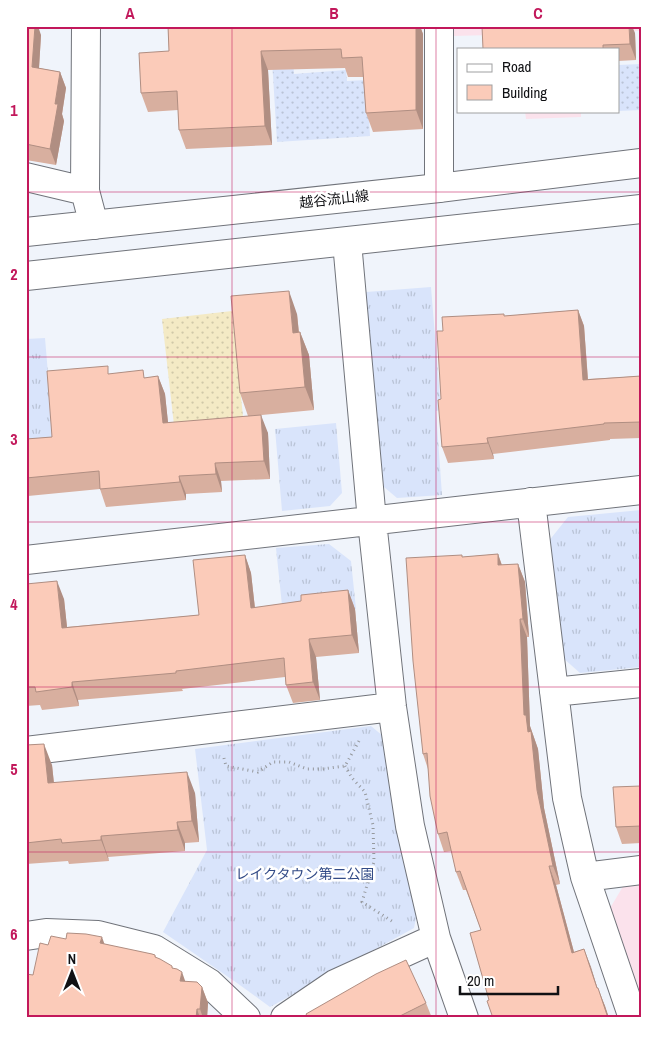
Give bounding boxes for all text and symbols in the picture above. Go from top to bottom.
text: A [125,2,135,24]
text: B [329,2,339,24]
text: C [533,2,543,24]
legend [457,48,620,112]
text: Road [502,56,531,77]
text: Building [502,82,547,103]
text: 1 [10,99,18,121]
street label: 越谷流山線 [298,186,370,212]
text: 2 [10,263,18,285]
text: 3 [10,428,18,450]
text: 4 [10,593,18,615]
text: 5 [10,758,18,780]
park label: レイクタウン第二公園 [235,865,375,883]
text: 6 [10,923,18,945]
north arrow [48,946,98,996]
text: N [68,950,76,968]
scale bar [460,964,557,996]
text: 20 m [467,970,494,991]

